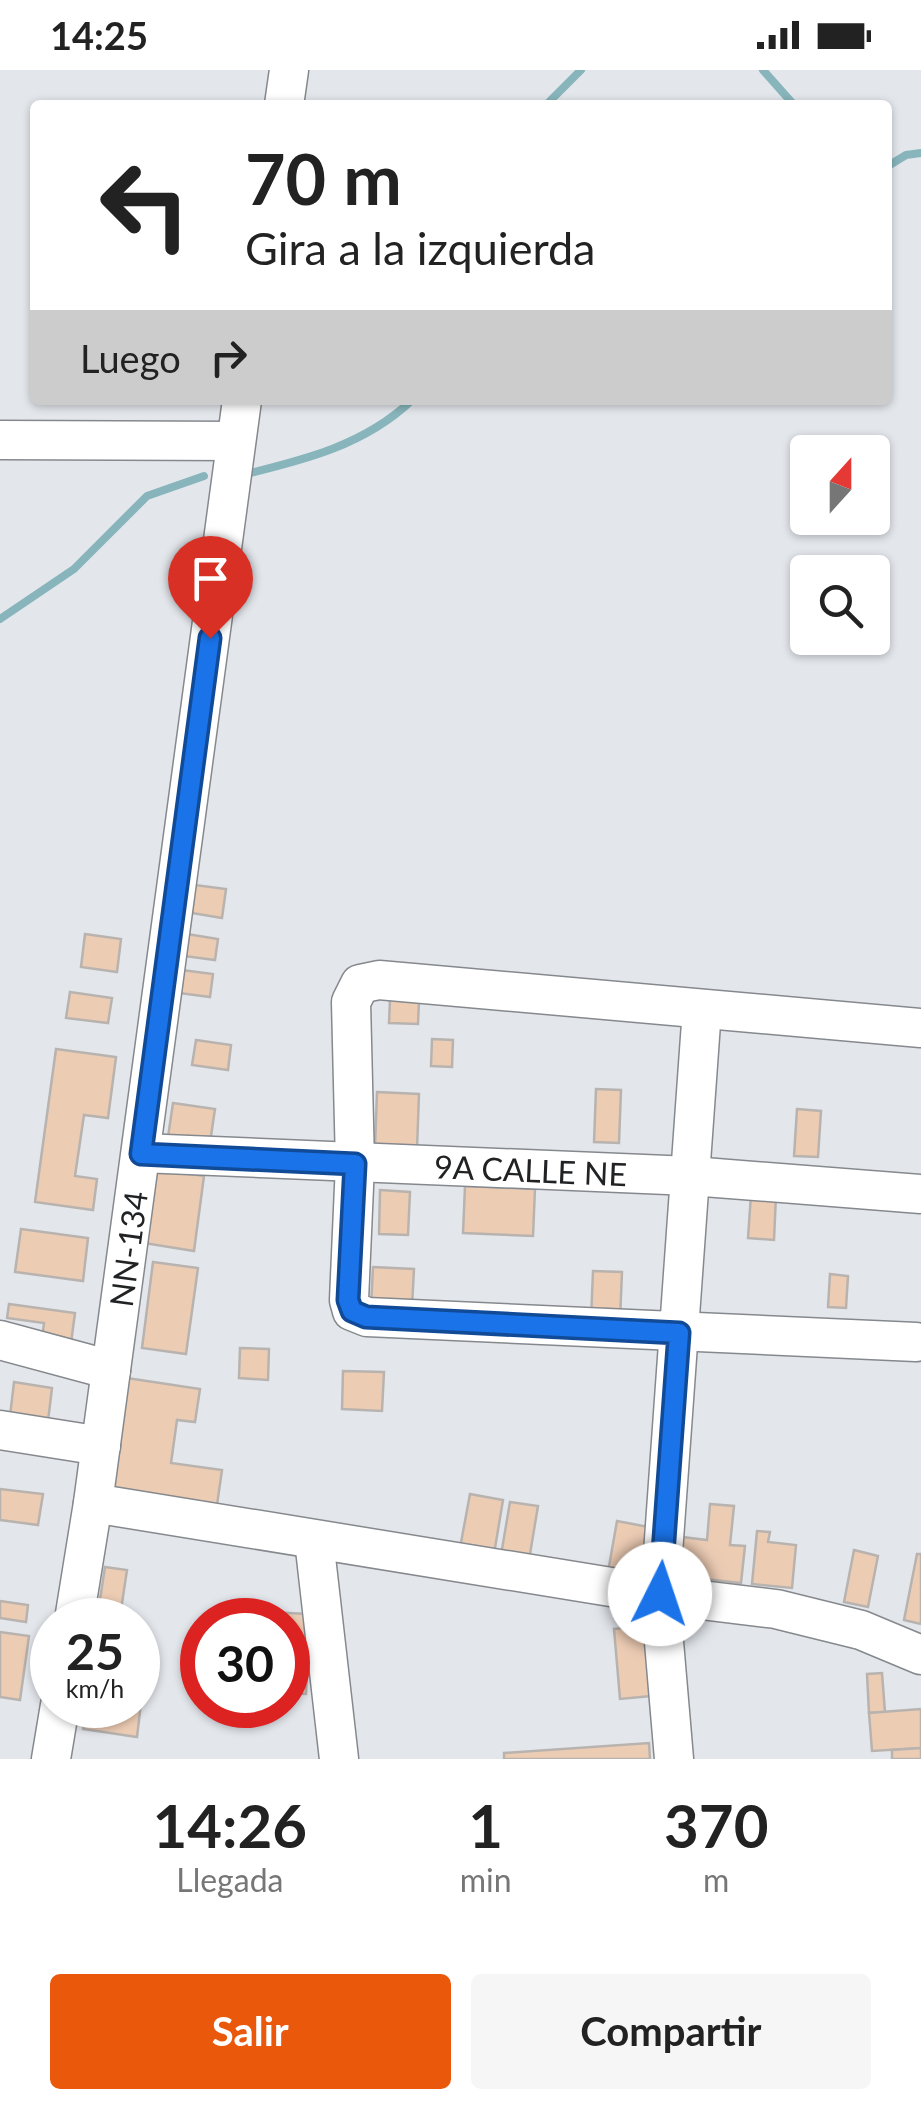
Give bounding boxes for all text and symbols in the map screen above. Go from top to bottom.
text: 14:25 [50,12,148,58]
text: 70 m [245,136,402,220]
icon: left [80,140,210,270]
text: Gira a la izquierda [245,221,595,275]
icon: right [201,330,256,385]
text: Luego [80,335,181,381]
north arrow [790,435,890,535]
map controls [790,435,890,655]
pin [168,536,253,639]
icon: arrive [183,551,238,606]
button: search [790,555,890,655]
street label: 9A CALLE NE [433,1146,628,1193]
street label: NN-134 [100,1189,154,1309]
position arrow [608,1542,712,1646]
speed limit sign: 30 [180,1598,310,1728]
text: 25 [66,1621,124,1681]
text: km/h [66,1673,124,1703]
text: 14:26 [153,1789,307,1861]
text: 1 [468,1789,503,1861]
text: 370 [664,1789,768,1861]
text: Llegada [176,1860,283,1899]
text: min [460,1860,512,1899]
text: m [703,1860,729,1899]
button: Salir [50,1974,451,2089]
button: Compartir [471,1974,871,2089]

